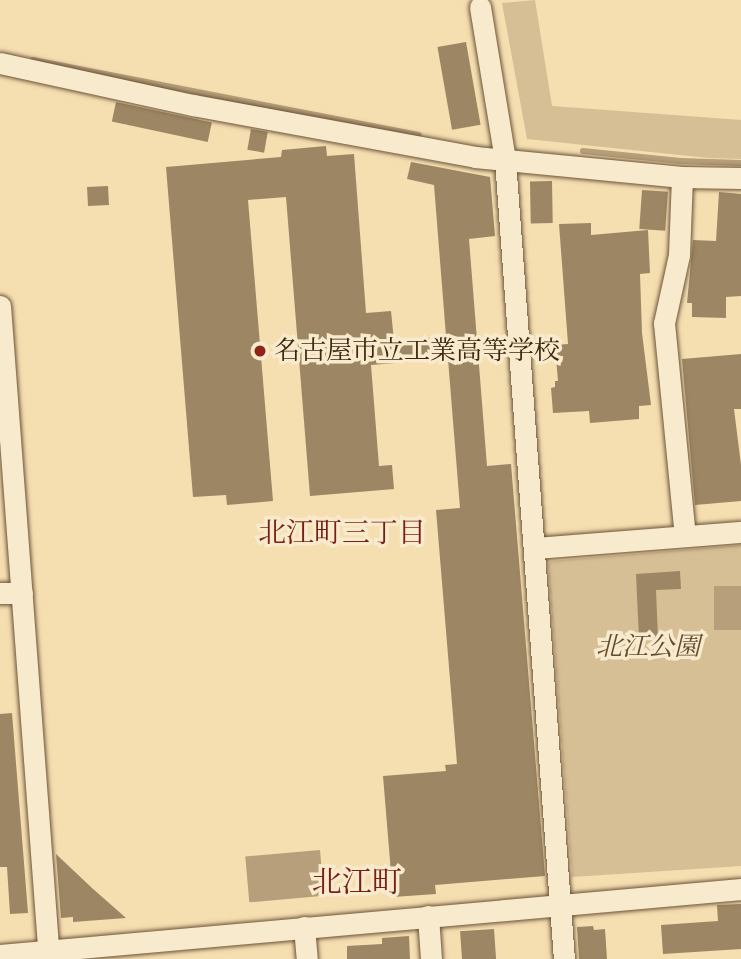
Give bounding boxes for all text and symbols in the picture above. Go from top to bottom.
place label: 名古屋市立工業高等学校 [274,335,560,367]
marker: 名古屋市立工業高等学校 [252,343,268,359]
district label: 北江町三丁目 [258,516,426,550]
park label: 北江公園 [596,631,700,663]
district label: 北江町 [312,864,402,900]

